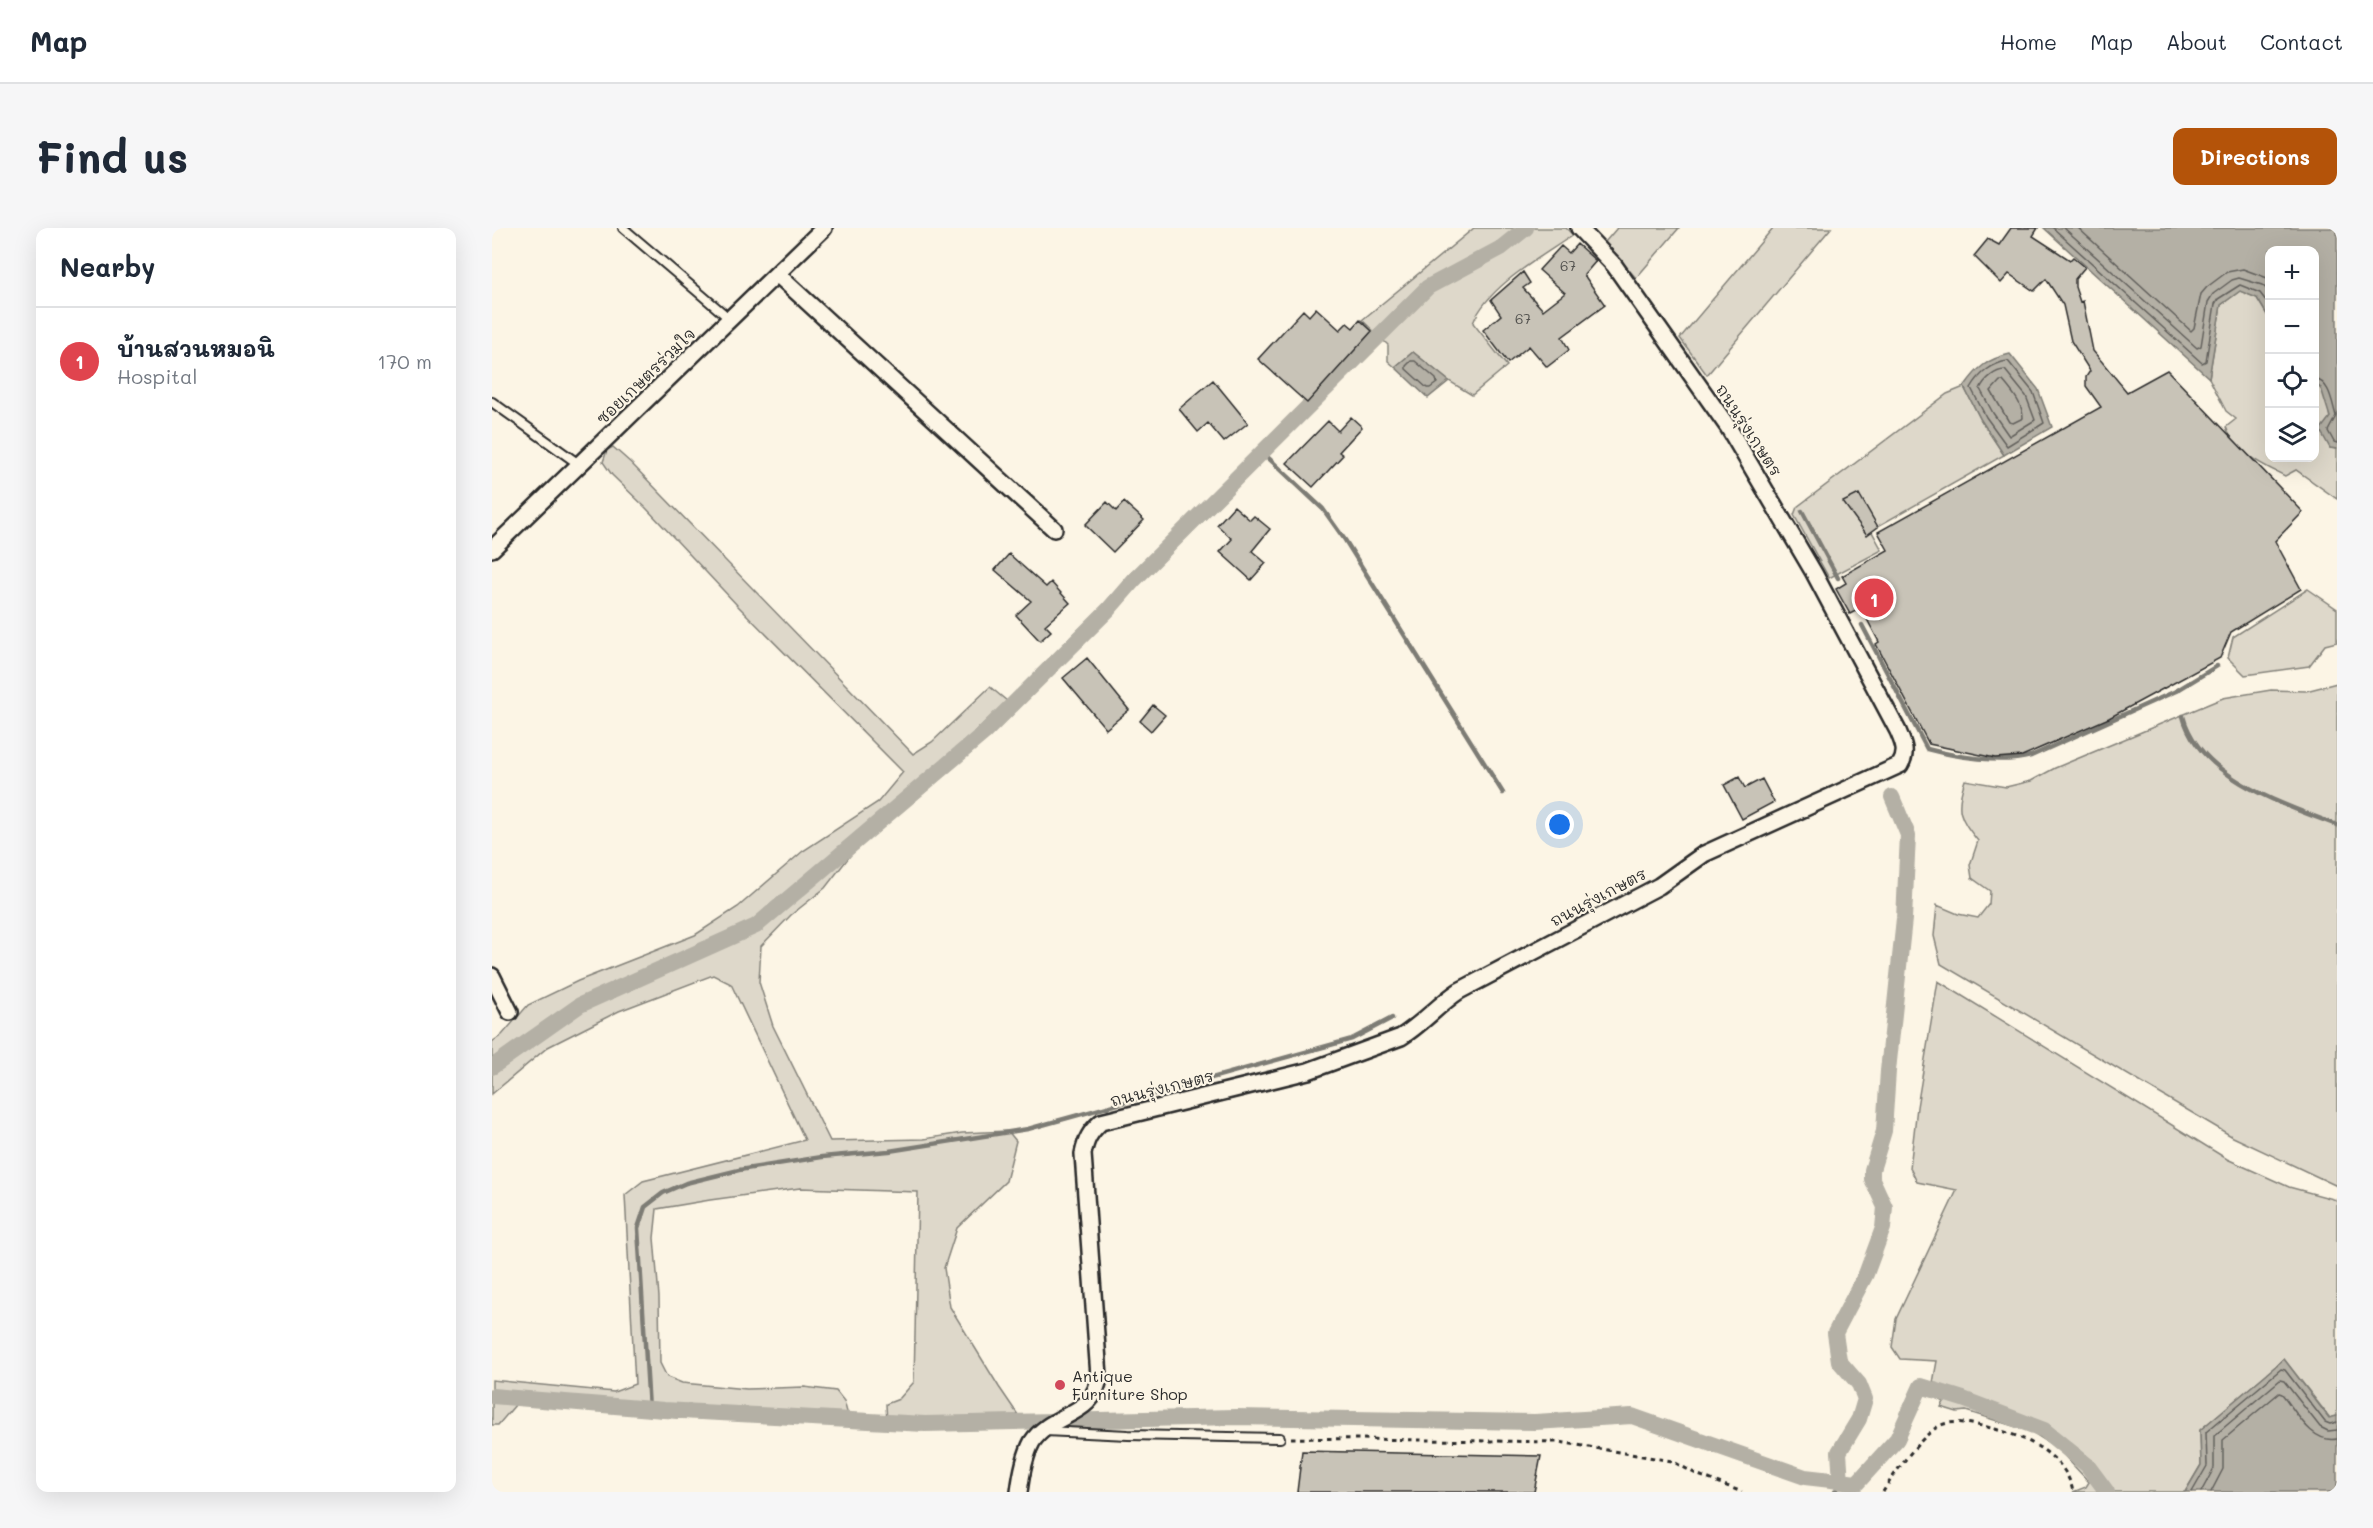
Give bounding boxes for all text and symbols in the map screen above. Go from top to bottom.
text: Map [30,23,87,59]
text: Home [2000,28,2057,55]
text: Map [2090,28,2133,55]
text: About [2166,28,2227,55]
text: Contact [2260,28,2343,55]
button: Directions [2173,128,2337,185]
text: Find us [36,129,188,184]
map controls [2265,246,2319,462]
button: + [2265,246,2319,300]
text: Nearby [60,250,155,284]
house number: 67 [1560,256,1576,275]
button: − [2265,300,2319,354]
house number: 67 [1515,309,1531,328]
street label: ซอยเกษตรร่วมใจ [592,323,700,428]
text: บ้านสวนหมอนิ [117,334,275,363]
text: 1 [75,348,84,374]
text: 170 m [377,348,432,374]
button: locate [2265,354,2319,408]
text: Hospital [117,363,198,389]
street label: ถนนรุ่งเกษตร [1709,379,1787,482]
button: layers [2265,408,2319,462]
pin: 1 [1854,576,1894,620]
your location [1545,810,1574,839]
street label: ถนนรุ่งเกษตร [1546,862,1651,933]
street label: ถนนรุ่งเกษตร [1108,1064,1217,1113]
place label: Antique Furniture Shop [1072,1365,1188,1404]
marker: Antique Furniture Shop [1053,1378,1067,1392]

